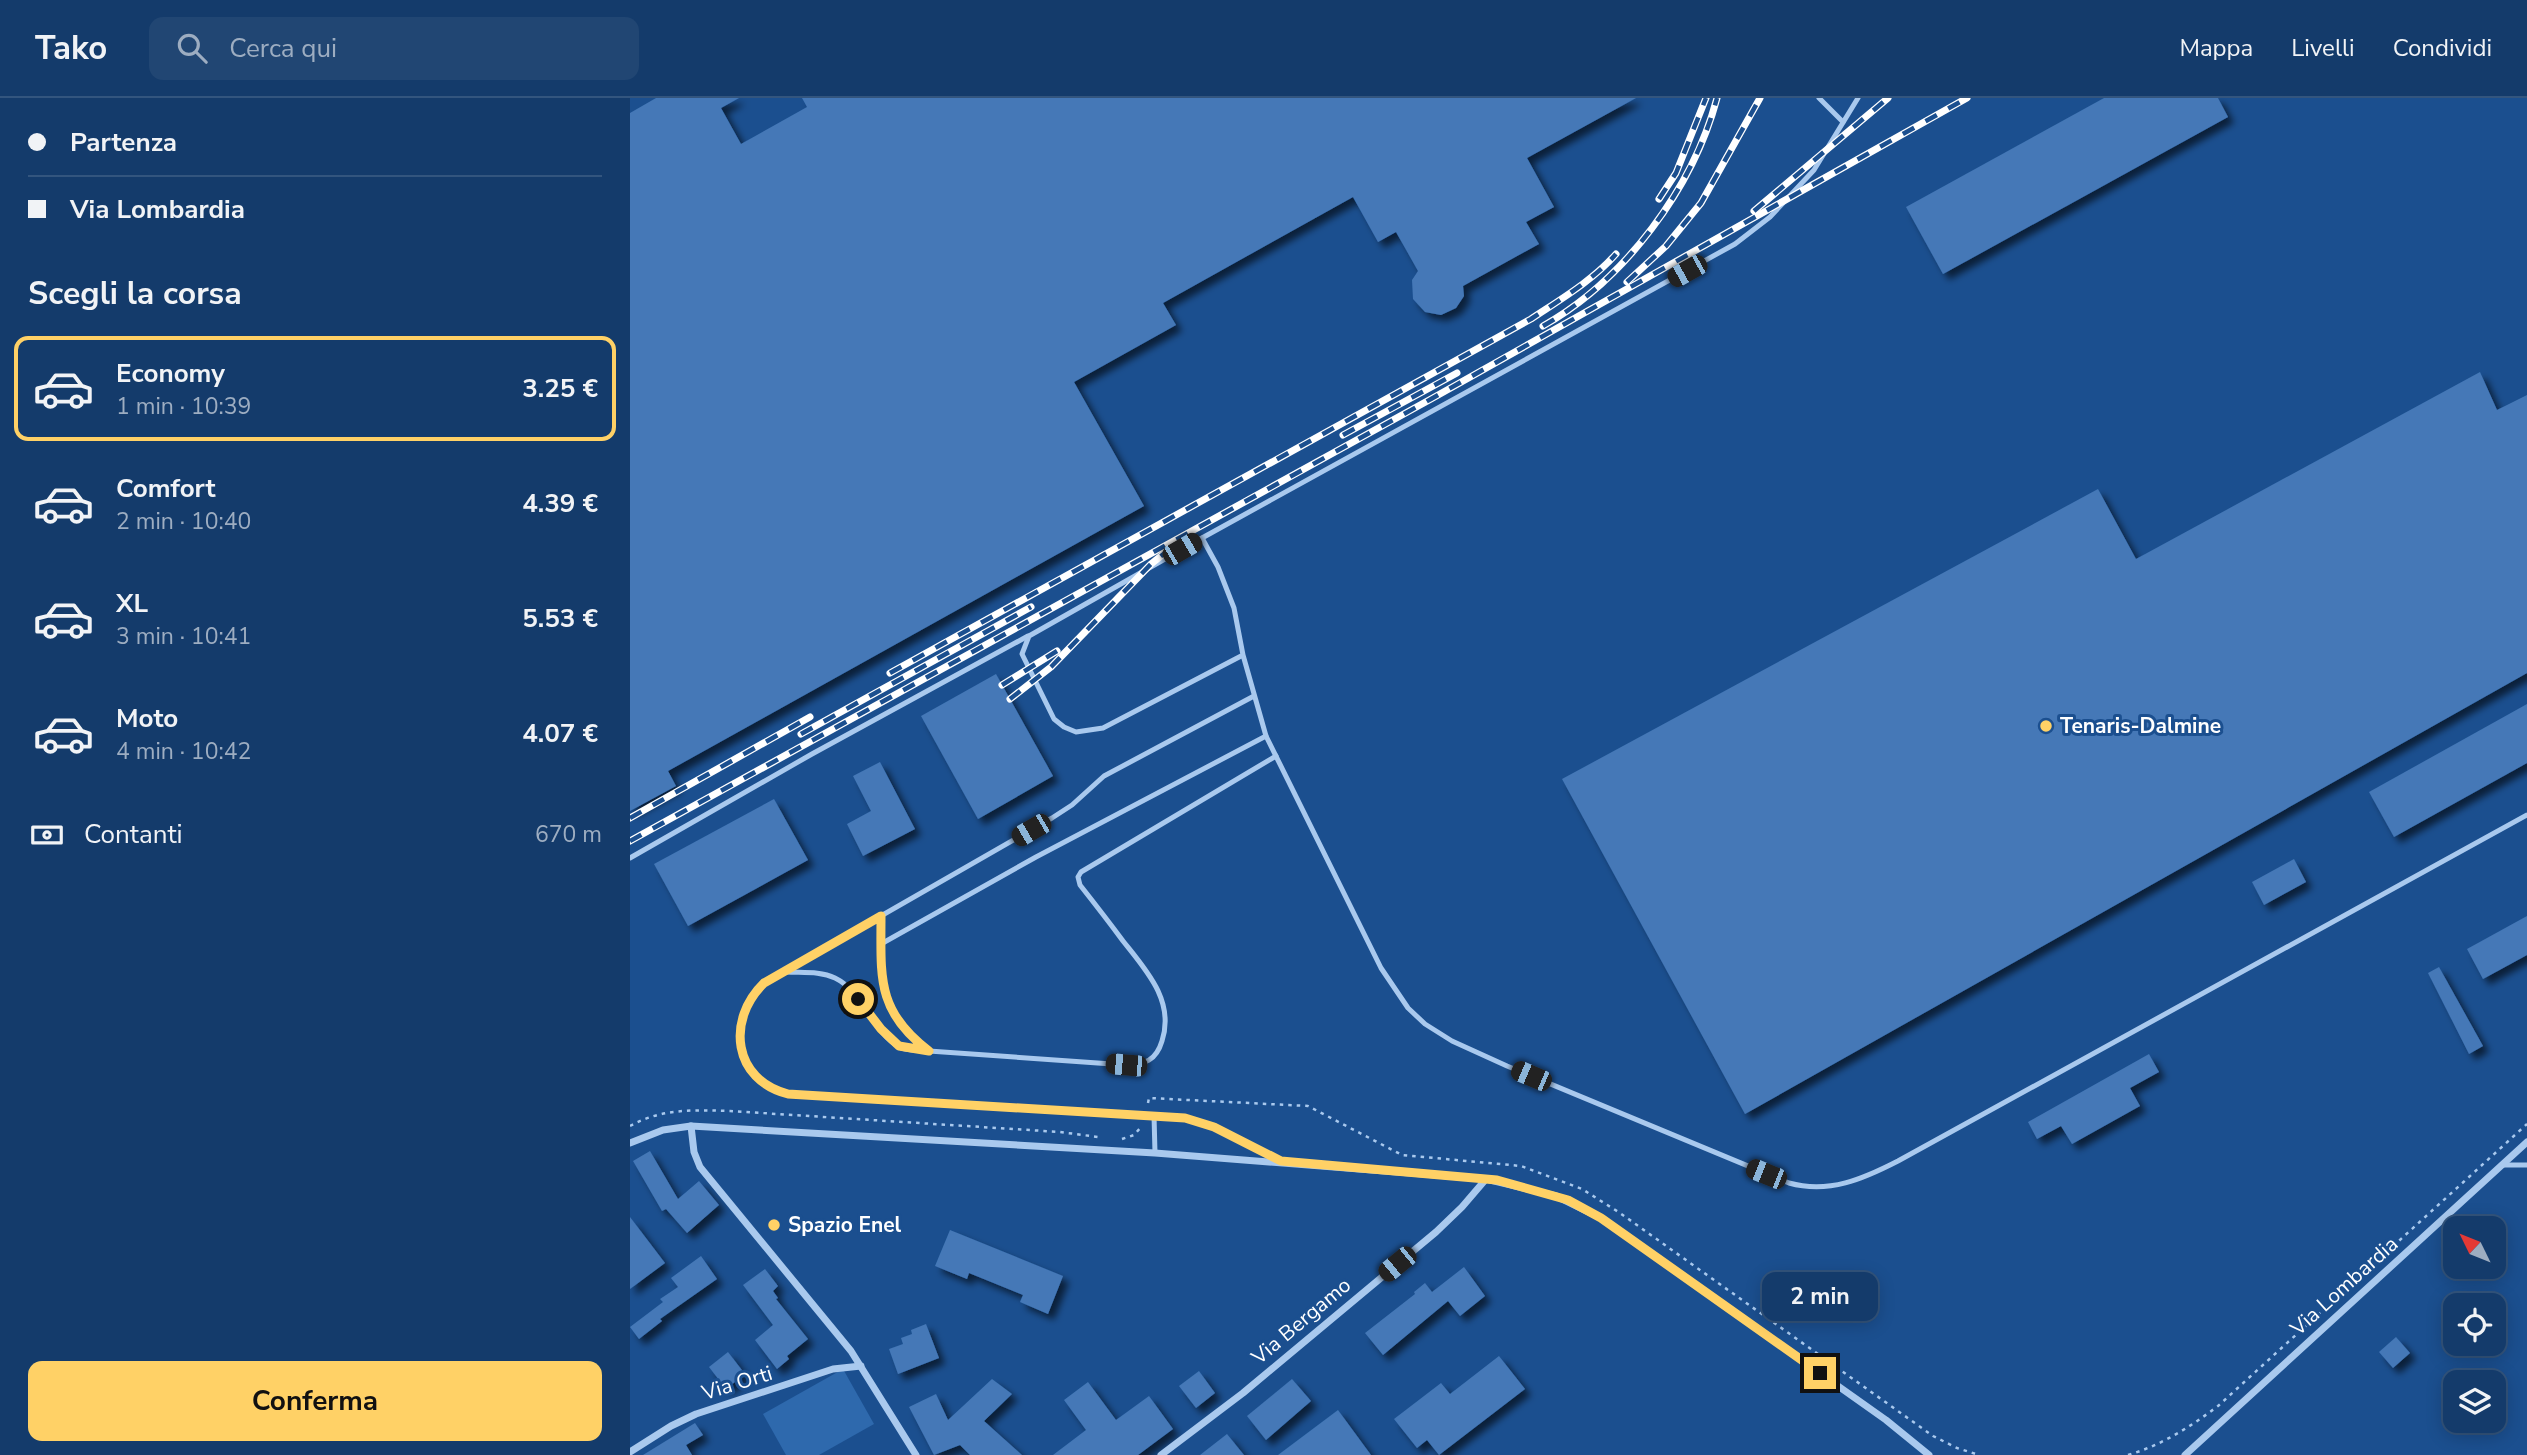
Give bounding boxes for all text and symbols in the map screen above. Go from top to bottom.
search box [149,17,639,80]
text: Tako [35,26,107,71]
icon: search [173,29,211,67]
text: Cerca qui [229,31,337,66]
text: Mappa [2179,32,2253,64]
text: Livelli [2291,32,2355,64]
text: Condividi [2393,32,2492,64]
text: Partenza [70,125,177,160]
text: Via Lombardia [70,192,245,227]
car [1664,252,1711,290]
text: Scegli la corsa [28,272,242,315]
text: Economy [116,356,225,391]
icon: car [32,357,95,420]
text: 3.25 € [522,371,598,406]
text: 1 min · 10:39 [116,391,251,422]
text: Comfort [116,471,216,506]
icon: car [32,472,95,535]
text: 4.39 € [522,486,598,521]
text: 2 min · 10:40 [116,506,251,537]
car [1159,529,1206,569]
text: XL [116,586,148,621]
icon: car [32,587,95,650]
text: 5.53 € [522,601,598,636]
text: 3 min · 10:41 [116,621,251,652]
text: Moto [116,701,178,736]
icon: car [32,702,95,765]
place label: Tenaris-Dalmine [2060,712,2221,740]
text: 4.07 € [522,716,598,751]
marker: Tenaris-Dalmine [2038,718,2054,734]
text: 4 min · 10:42 [116,736,251,767]
car [1008,810,1055,850]
icon: cash [28,816,66,854]
text: Contanti [84,817,183,852]
text: 670 m [535,819,602,850]
route start [842,983,874,1015]
car [1105,1053,1148,1077]
car [1508,1058,1555,1094]
car [1743,1156,1790,1192]
place label: Spazio Enel [788,1211,902,1239]
north arrow [2443,1216,2506,1279]
map controls [2443,1216,2506,1433]
marker: Spazio Enel [766,1217,782,1233]
street label: Via Lombardia [2283,1230,2404,1343]
car [1375,1243,1420,1285]
street label: Via Bergamo [1245,1271,1357,1371]
callout: 2 min [1762,1272,1878,1320]
text: 2 min [1790,1281,1850,1312]
button: locate [2443,1293,2506,1356]
route end [1804,1357,1836,1389]
street label: Via Orti [697,1359,776,1407]
button: Conferma [28,1361,602,1441]
button: layers [2443,1370,2506,1433]

